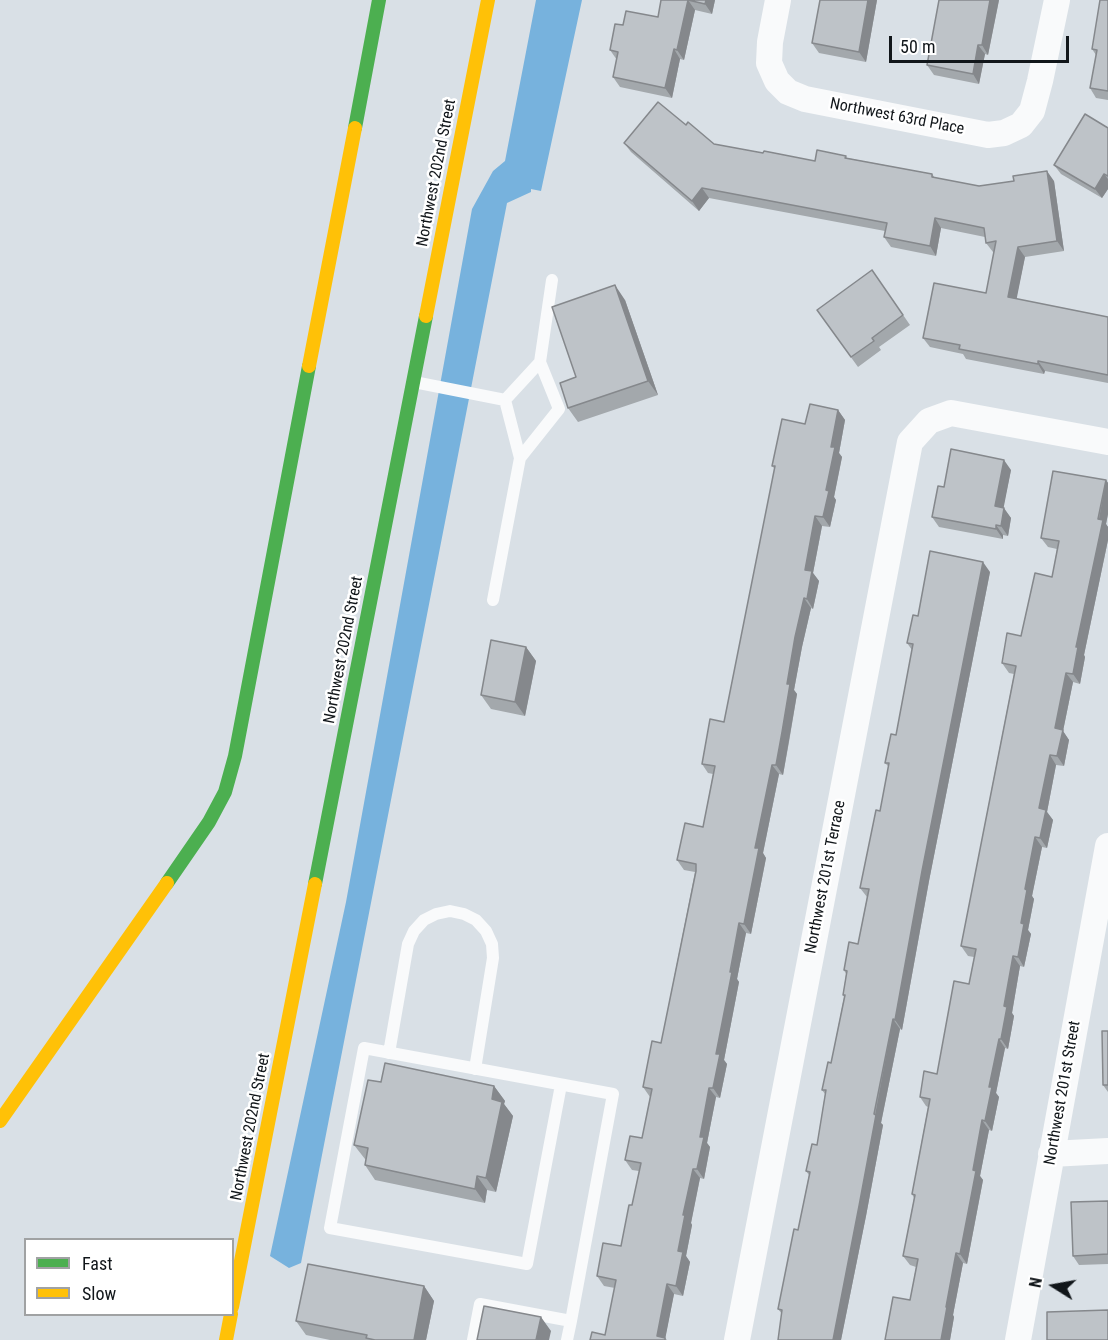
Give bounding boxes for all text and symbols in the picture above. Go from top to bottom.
scale bar [892,24,1072,62]
text: 50 m [900,36,935,57]
street label: Northwest 63rd Place [828,95,966,139]
street label: Northwest 202nd Street [413,98,461,248]
street label: Northwest 202nd Street [320,575,368,725]
street label: Northwest 201st Terrace [802,799,850,955]
street label: Northwest 201st Street [1041,1019,1085,1167]
street label: Northwest 202nd Street [227,1052,275,1202]
legend [24,1238,234,1316]
text: Fast [82,1253,113,1274]
north arrow [1024,1256,1084,1316]
text: N [1026,1276,1046,1289]
text: Slow [82,1283,116,1304]

